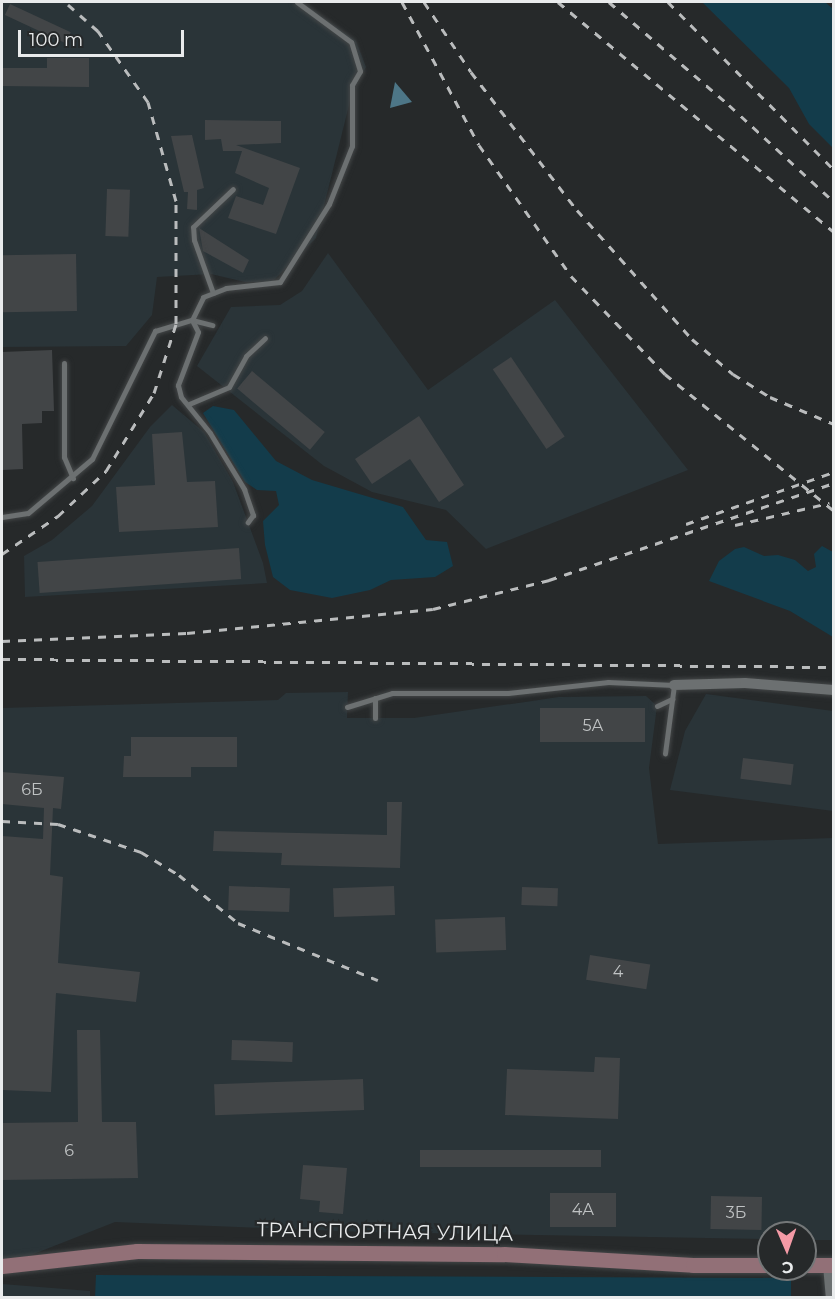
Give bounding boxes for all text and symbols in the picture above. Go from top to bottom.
scale bar [21,18,188,56]
text: 100 m [29,29,83,51]
house number: 5А [583,716,603,736]
house number: 6Б [21,780,43,800]
house number: 4 [613,962,623,982]
house number: 6 [64,1141,74,1161]
house number: 4А [572,1200,594,1220]
house number: 3Б [726,1203,746,1223]
street label: ТРАНСПОРТНАЯ УЛИЦА [256,1218,514,1246]
north arrow [757,1221,817,1281]
text: С [781,1258,794,1277]

